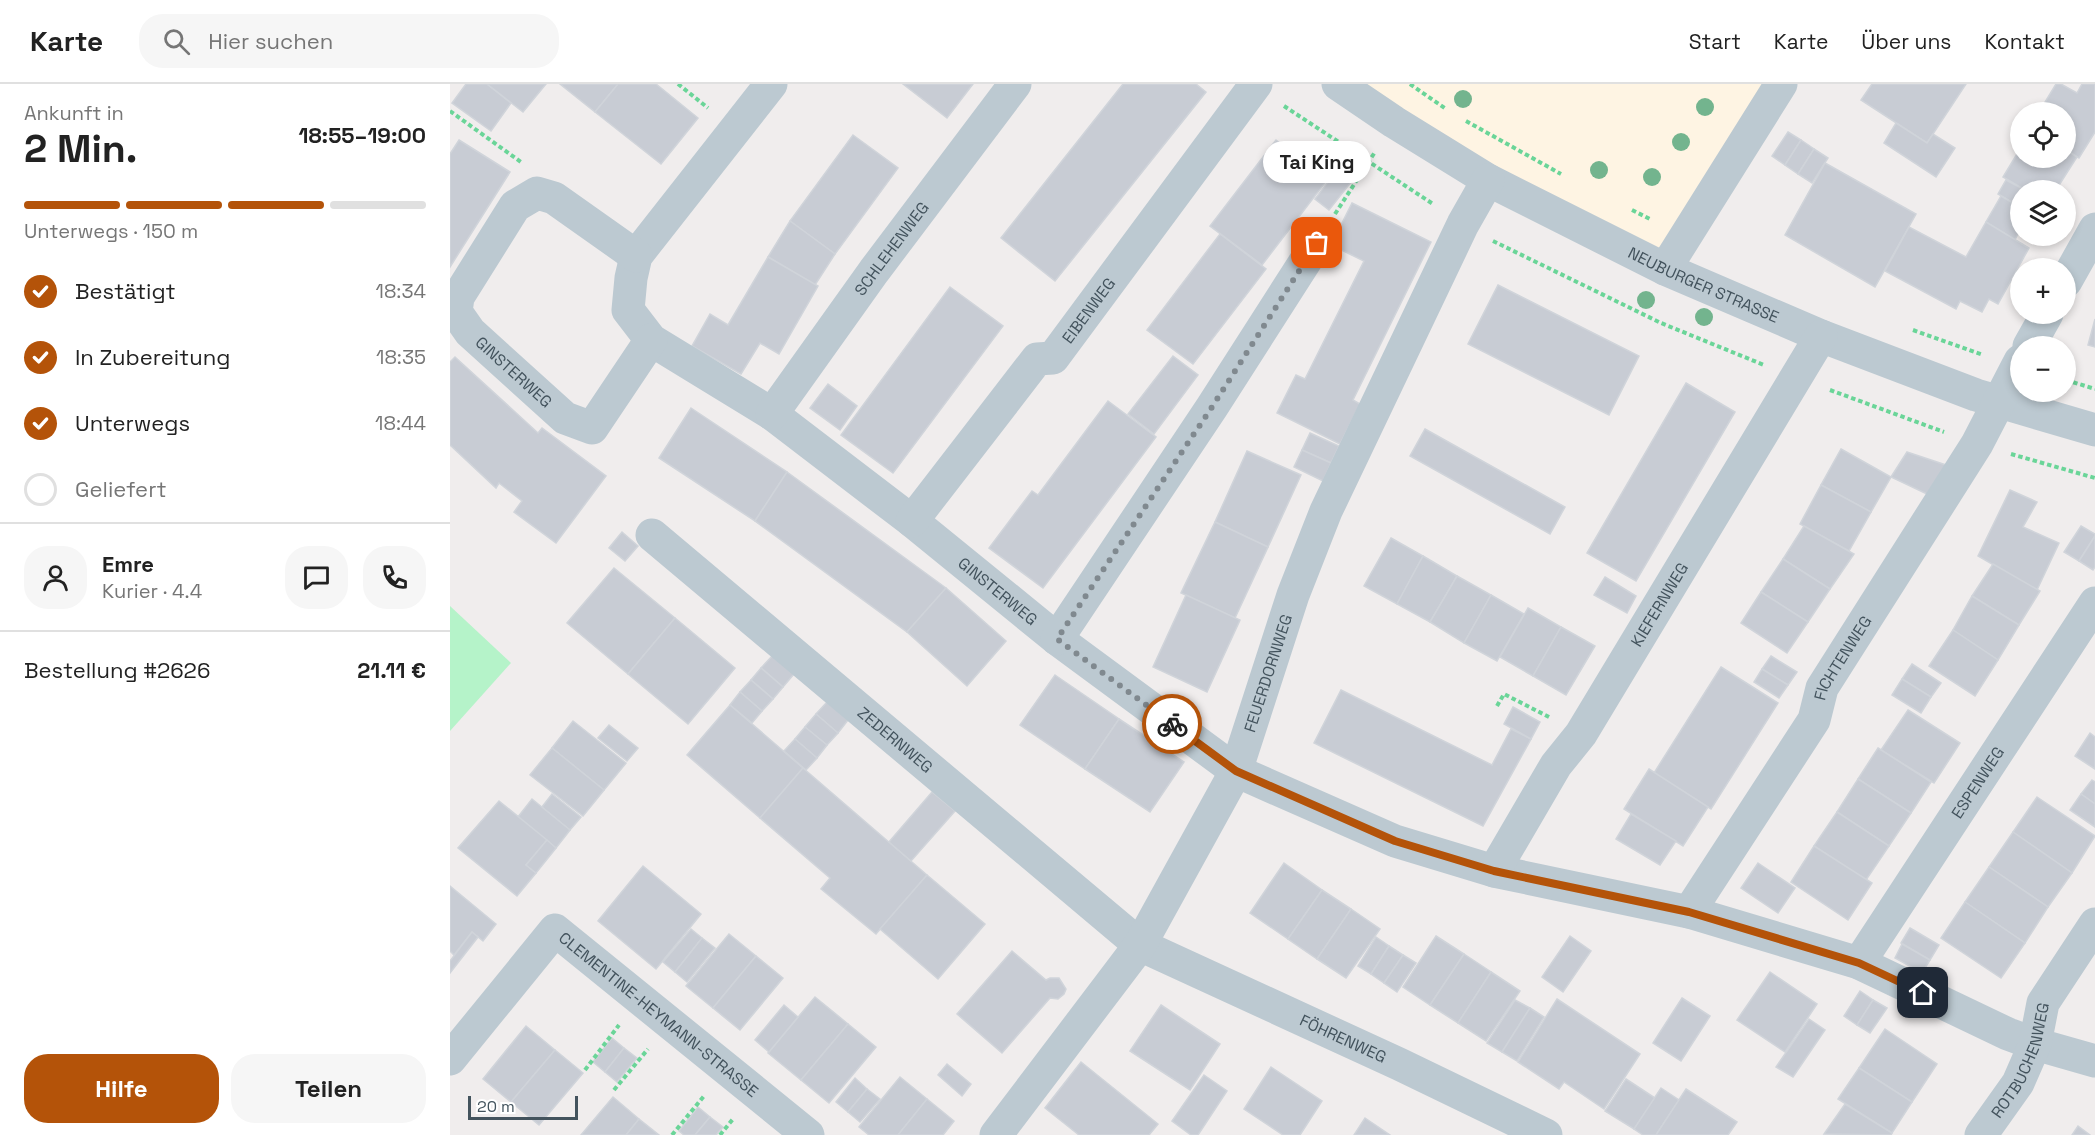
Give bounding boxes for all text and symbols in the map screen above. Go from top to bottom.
search box [139,14,559,68]
text: Karte [30,23,103,59]
icon: search [160,25,193,58]
text: Hier suchen [208,27,333,55]
text: Start [1689,28,1741,55]
text: Karte [1774,28,1828,55]
text: Über uns [1861,28,1951,55]
text: Kontakt [1984,28,2065,55]
text: Ankunft in [24,100,124,126]
map controls [2010,102,2076,402]
button: locate [2010,102,2076,168]
text: 18:55–19:00 [298,121,426,149]
text: 2 Min. [24,124,138,173]
callout: Tai King [1263,141,1371,183]
text: Tai King [1280,149,1354,175]
button: layers [2010,180,2076,246]
street label: SCHLEHENWEG [849,197,933,300]
pin [1291,217,1342,268]
text: Unterwegs · 150 m [24,218,198,244]
icon: bag [1300,226,1333,259]
street label: NEUBURGER STRASSE [1625,242,1782,327]
button: + [2010,258,2076,324]
street label: EIBENWEG [1057,273,1120,347]
icon: check [24,275,57,308]
text: Bestätigt [75,277,176,305]
text: 18:34 [376,278,426,304]
street label: GINSTERWEG [471,332,557,412]
button: − [2010,336,2076,402]
icon: check [24,341,57,374]
text: In Zubereitung [75,343,230,371]
text: 18:35 [376,344,426,370]
icon: check [24,407,57,440]
text: Unterwegs [75,409,190,437]
text: 18:44 [375,410,426,436]
text: Geliefert [75,475,167,503]
button: person [24,546,87,609]
button: chat [285,546,348,609]
button: phone [363,546,426,609]
text: Emre [102,550,154,578]
street label: GINSTERWEG [954,552,1042,630]
street label: KIEFERNWEG [1626,558,1693,650]
text: Kurier · 4.4 [102,578,202,604]
street label: FEUERDORNWEG [1239,611,1297,735]
street label: FICHTENWEG [1809,612,1876,702]
text: Bestellung #2626 [24,656,210,684]
text: 21.11 € [357,656,426,684]
courier [1142,694,1202,754]
street label: ZEDERNWEG [853,702,938,777]
icon: bike [1156,708,1189,741]
street label: ESPENWEG [1946,742,2009,822]
street label: CLEMENTINE-HEYMANN-STRASSE [555,927,763,1101]
pin [1897,967,1948,1018]
icon: home [1906,976,1939,1009]
street label: ROTBUCHENWEG [1986,1001,2053,1122]
street label: FÖHRENWEG [1297,1009,1390,1067]
button: Hilfe [24,1054,219,1123]
button: Teilen [231,1054,426,1123]
scale bar [468,1093,578,1120]
text: 20 m [477,1096,515,1117]

